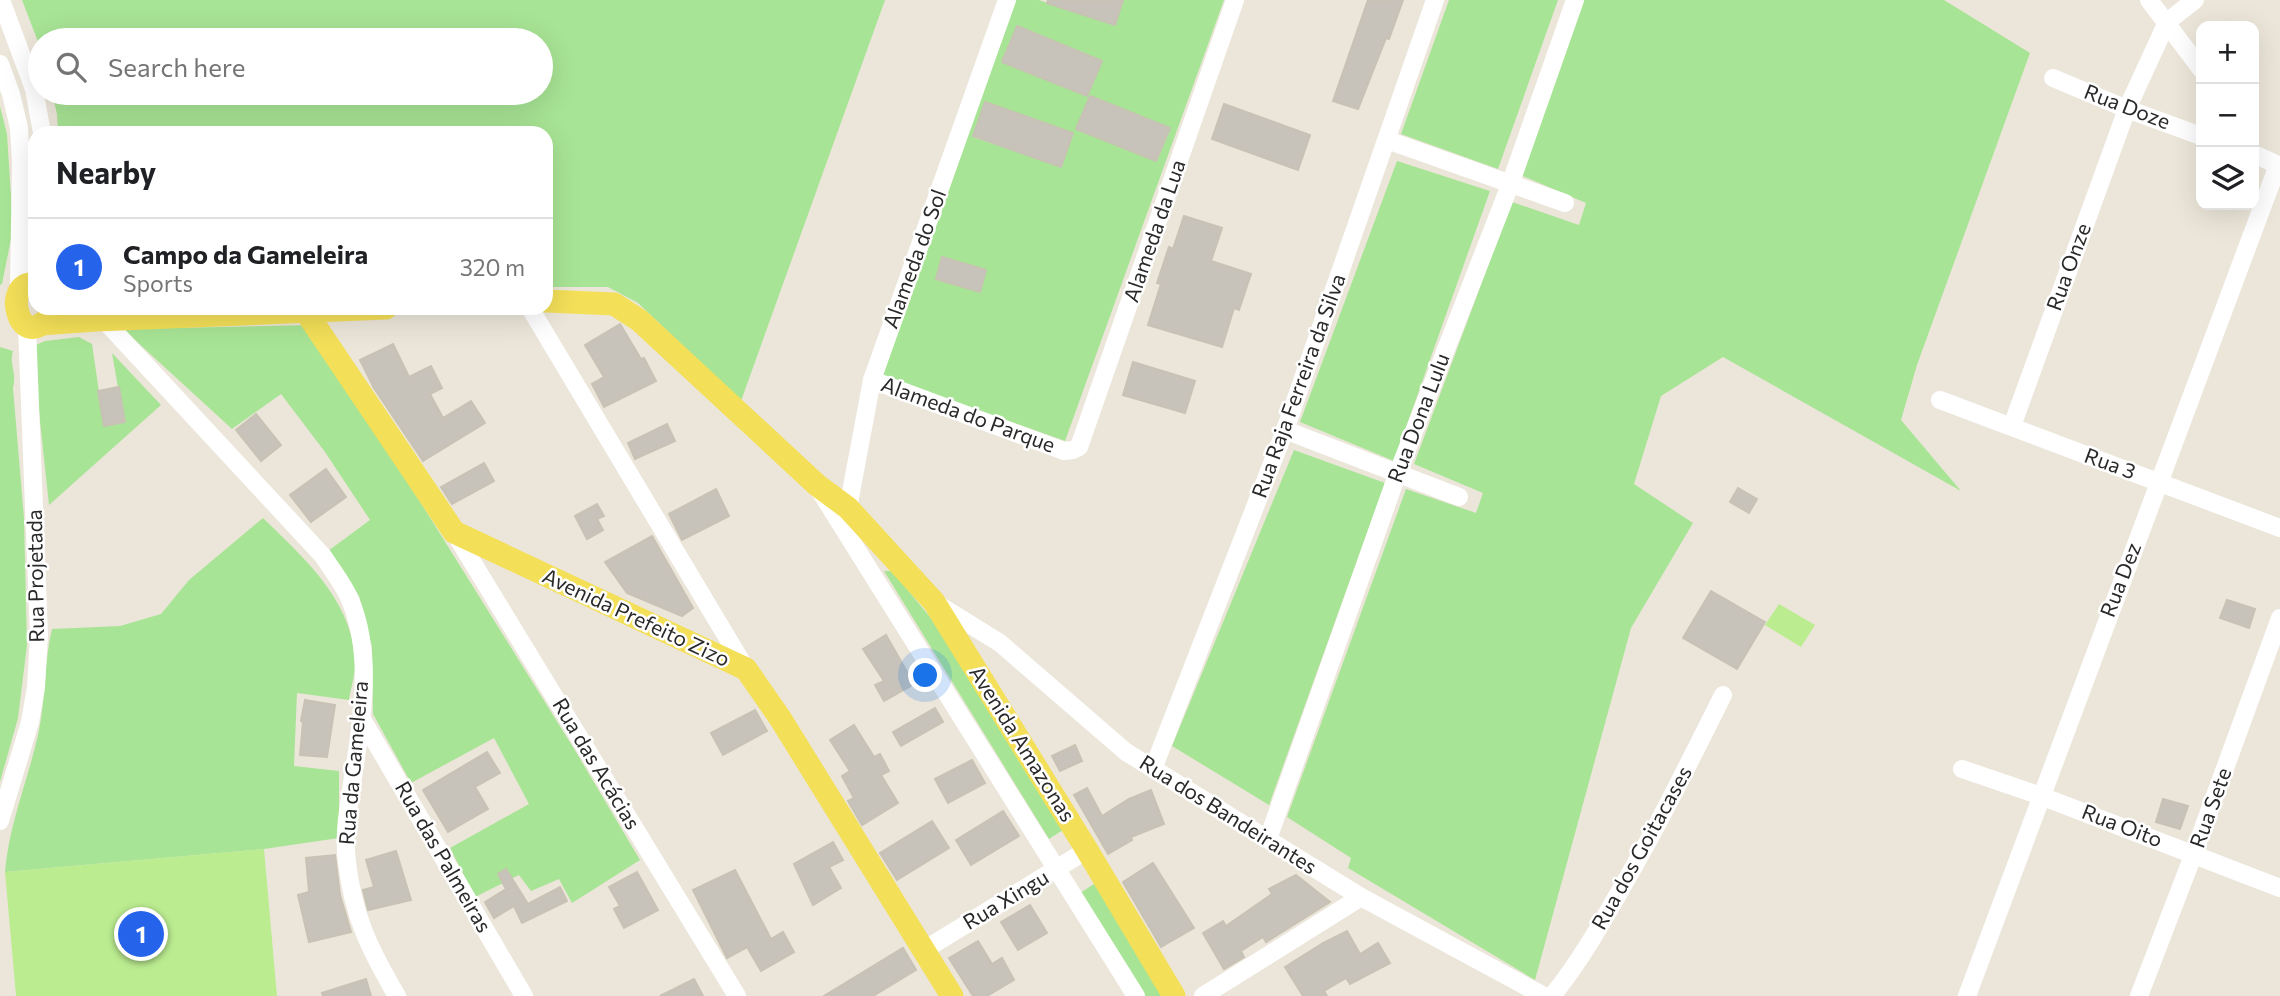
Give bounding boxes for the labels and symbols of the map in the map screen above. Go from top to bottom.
street label: Rua Doze [2081,78,2174,133]
street label: Alameda da Lua [1117,156,1190,305]
street label: Alameda do Sol [877,186,950,331]
street label: Rua Onze [2040,219,2095,314]
street label: Rua Raja Ferreira da Silva [1245,270,1350,501]
street label: Rua Dona Lulu [1381,349,1454,486]
street label: Alameda do Parque [878,370,1059,457]
street label: Rua 3 [2081,442,2140,483]
street label: Rua Projetada [21,509,48,643]
street label: Rua Dez [2094,539,2145,620]
street label: Avenida Prefeito Zizo [539,562,734,671]
your location [908,658,942,692]
street label: Avenida Amazonas [965,661,1081,826]
street label: Rua da Gameleira [333,680,372,846]
street label: Rua das Acácias [548,693,646,834]
street label: Rua dos Bandeirantes [1136,749,1322,878]
street label: Rua dos Goitacases [1585,761,1696,933]
street label: Rua Sete [2184,764,2236,851]
street label: Rua das Palmeiras [391,776,498,936]
street label: Rua Oito [2079,798,2166,851]
street label: Rua Xingu [958,863,1053,934]
pin: 1 [118,908,164,960]

